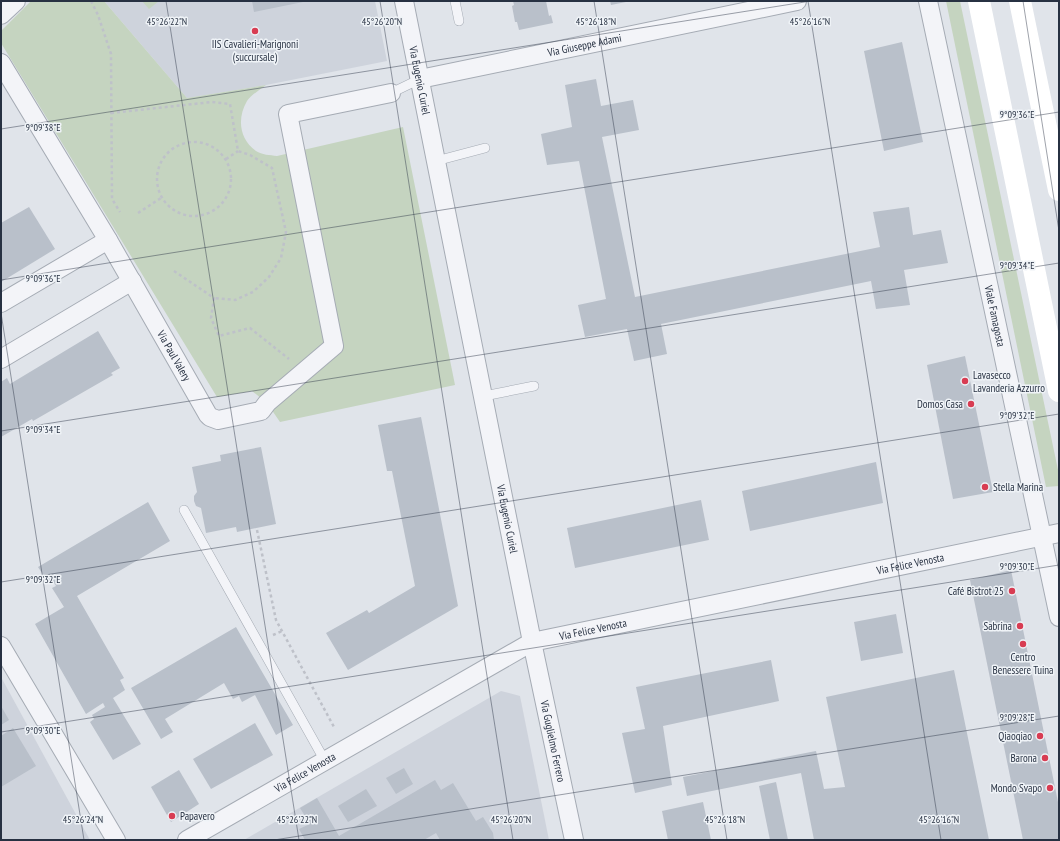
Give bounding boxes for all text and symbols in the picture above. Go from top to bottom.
text: 45°26'22"N [147,15,187,28]
text: 45°26'20"N [362,15,402,28]
text: 45°26'18"N [576,15,616,28]
text: 45°26'16"N [790,15,830,28]
marker: IIS Cavalieri-Marignoni (succursale) [250,26,260,36]
street label: Via Giuseppe Adami [545,30,623,60]
place label: IIS Cavalieri-Marignoni (succursale) [212,37,298,64]
street label: Via Eugenio Curiel [406,44,434,116]
text: 9°09'36"E [1000,108,1034,121]
text: 9°09'38"E [26,121,60,134]
text: 9°09'34"E [1000,259,1034,272]
text: 9°09'36"E [26,272,60,285]
street label: Viale Famagosta [981,283,1008,348]
street label: Via Paul Valery [154,327,194,384]
place label: Lavasecco Lavanderia Azzurro [973,368,1045,395]
marker: Lavasecco Lavanderia Azzurro [960,376,970,386]
place label: Domos Casa [917,397,963,411]
marker: Domos Casa [966,399,976,409]
text: 9°09'32"E [1000,409,1034,422]
text: 9°09'34"E [26,423,60,436]
place label: Stella Marina [993,480,1043,494]
street label: Via Eugenio Curiel [494,482,521,555]
marker: Stella Marina [980,482,990,492]
street label: Via Felice Venosta [874,550,945,578]
text: 9°09'30"E [1000,560,1034,573]
text: 9°09'32"E [26,573,60,586]
place label: Café Bistrot 25 [948,584,1004,598]
marker: Café Bistrot 25 [1007,586,1017,596]
street label: Via Felice Venosta [557,616,628,643]
place label: Sabrina [983,619,1012,633]
marker: Sabrina [1015,621,1025,631]
marker: Centro Benessere Tuina [1018,639,1028,649]
place label: Centro Benessere Tuina [992,650,1054,677]
street label: Via Guglielmo Ferrero [537,698,569,783]
text: 9°09'28"E [1000,711,1034,724]
text: 9°09'30"E [26,724,60,737]
place label: Qiaoqiao [998,729,1032,743]
marker: Qiaoqiao [1035,731,1045,741]
street label: Via Felice Venosta [271,749,338,796]
place label: Barona [1010,751,1037,765]
marker: Barona [1040,753,1050,763]
place label: Mondo Svapo [991,781,1042,795]
marker: Mondo Svapo [1045,783,1055,793]
place label: Papavero [180,809,215,823]
marker: Papavero [167,811,177,821]
text: 45°26'24"N [63,813,103,826]
text: 45°26'22"N [277,813,317,826]
text: 45°26'20"N [491,813,531,826]
text: 45°26'18"N [705,813,745,826]
text: 45°26'16"N [919,813,959,826]

